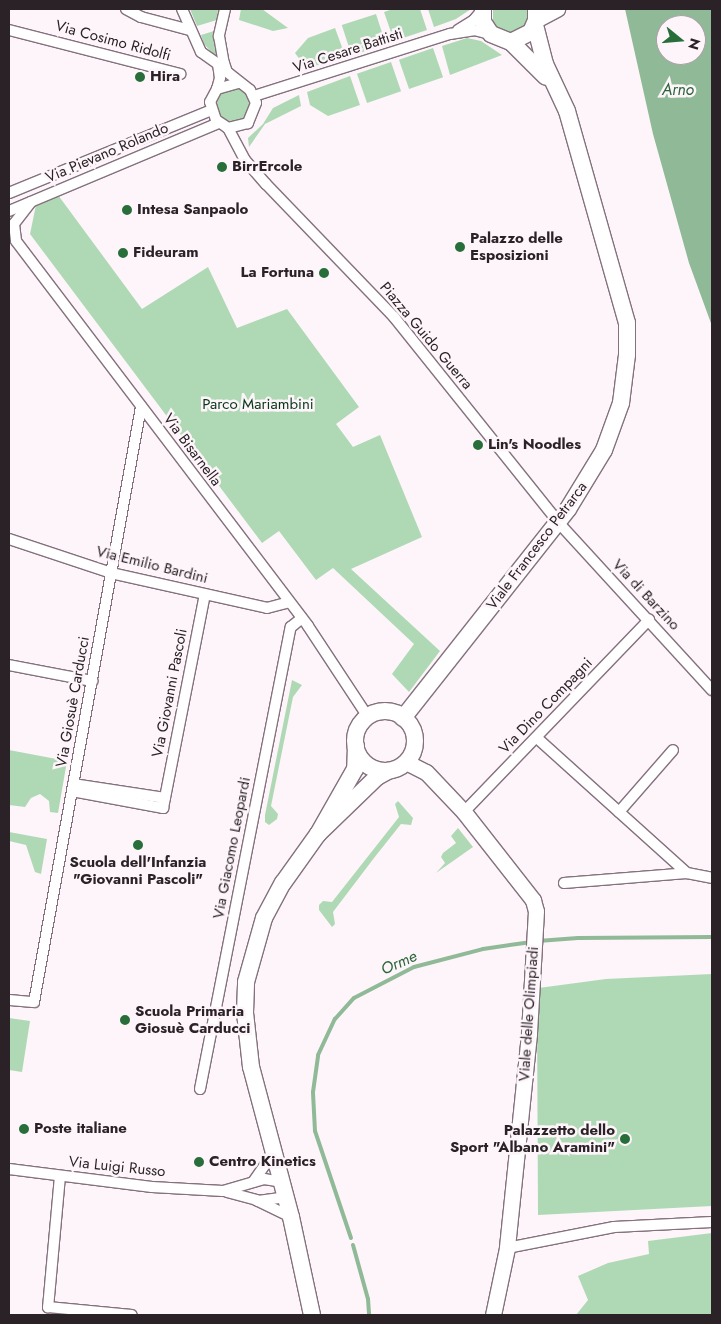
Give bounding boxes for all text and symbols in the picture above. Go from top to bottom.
north arrow [656,15,706,65]
street label: Via Cosimo Ridolfi [53,17,173,65]
street label: Via Cesare Battisti [291,25,405,77]
text: N [683,36,706,52]
place label: Hira [150,68,180,86]
marker: Hira [134,71,146,83]
water label: Arno [662,80,694,100]
street label: Via Pievano Rolando [43,119,171,187]
place label: BirrErcole [232,158,302,176]
marker: BirrErcole [216,161,228,173]
place label: Intesa Sanpaolo [137,201,248,219]
marker: Intesa Sanpaolo [121,204,133,216]
place label: Palazzo delle Esposizioni [470,229,563,264]
marker: Palazzo delle Esposizioni [454,241,466,253]
place label: Fideuram [133,244,198,262]
marker: Fideuram [117,247,129,259]
place label: La Fortuna [241,264,314,282]
marker: La Fortuna [318,267,330,279]
street label: Piazza Guido Guerra [376,279,476,393]
park label: Parco Mariambini [202,396,314,414]
street label: Via Bisarnella [159,410,225,490]
place label: Lin's Noodles [488,436,581,454]
marker: Lin's Noodles [472,439,484,451]
street label: Viale Francesco Petrarca [483,478,591,614]
street label: Via Emilio Bardini [94,542,210,588]
street label: Via di Barzino [609,556,683,634]
street label: Via Giovanni Pascoli [149,627,191,759]
street label: Via Giosuè Carducci [53,635,93,769]
street label: Via Dino Compagni [496,654,596,758]
street label: Via Giacomo Leopardi [209,776,255,920]
marker: Scuola dell'Infanzia "Giovanni Pascoli" [132,839,144,851]
place label: Scuola dell'Infanzia "Giovanni Pascoli" [70,853,206,888]
street label: Viale delle Olimpiadi [515,946,543,1082]
water label: Orme [378,947,420,979]
place label: Scuola Primaria Giosuè Carducci [135,1002,250,1037]
marker: Scuola Primaria Giosuè Carducci [119,1014,131,1026]
place label: Poste italiane [34,1120,127,1138]
place label: Palazzetto dello Sport "Albano Aramini" [450,1121,615,1156]
marker: Poste italiane [18,1123,30,1135]
marker: Palazzetto dello Sport "Albano Aramini" [619,1133,631,1145]
street label: Via Luigi Russo [68,1153,166,1181]
place label: Centro Kinetics [209,1153,316,1171]
marker: Centro Kinetics [193,1156,205,1168]

